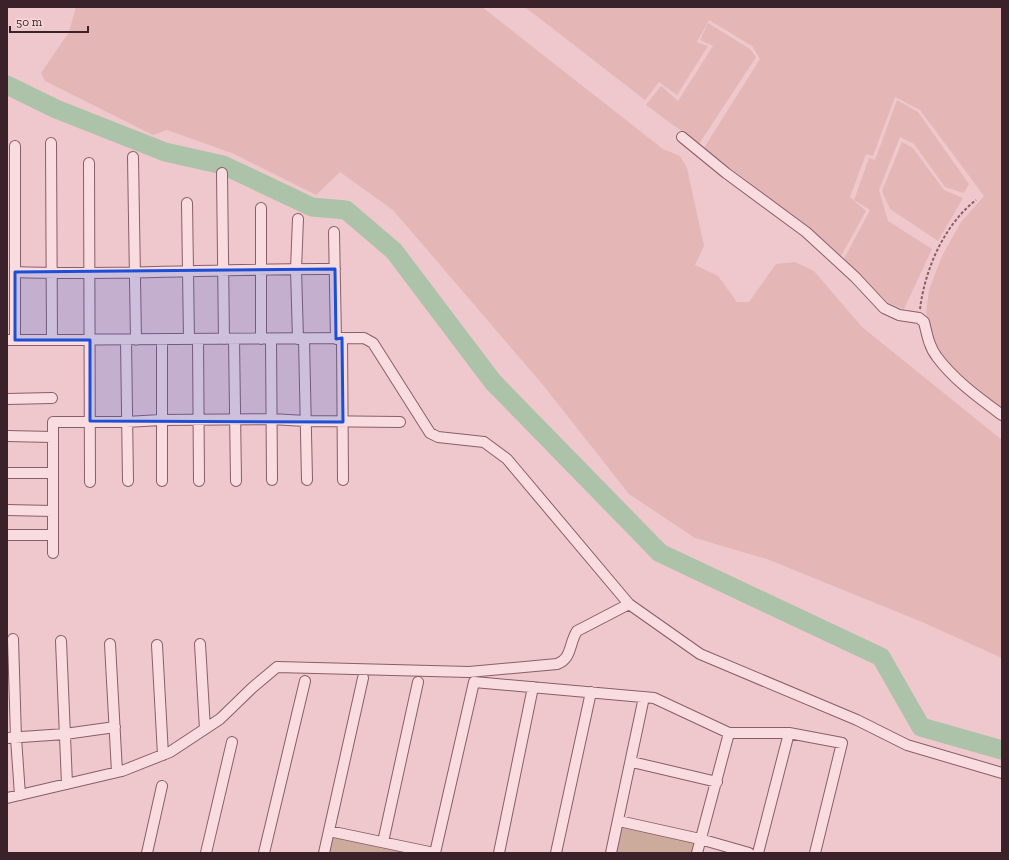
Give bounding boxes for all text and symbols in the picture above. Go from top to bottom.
scale bar [10,8,88,34]
text: 50 m [16,15,43,29]

